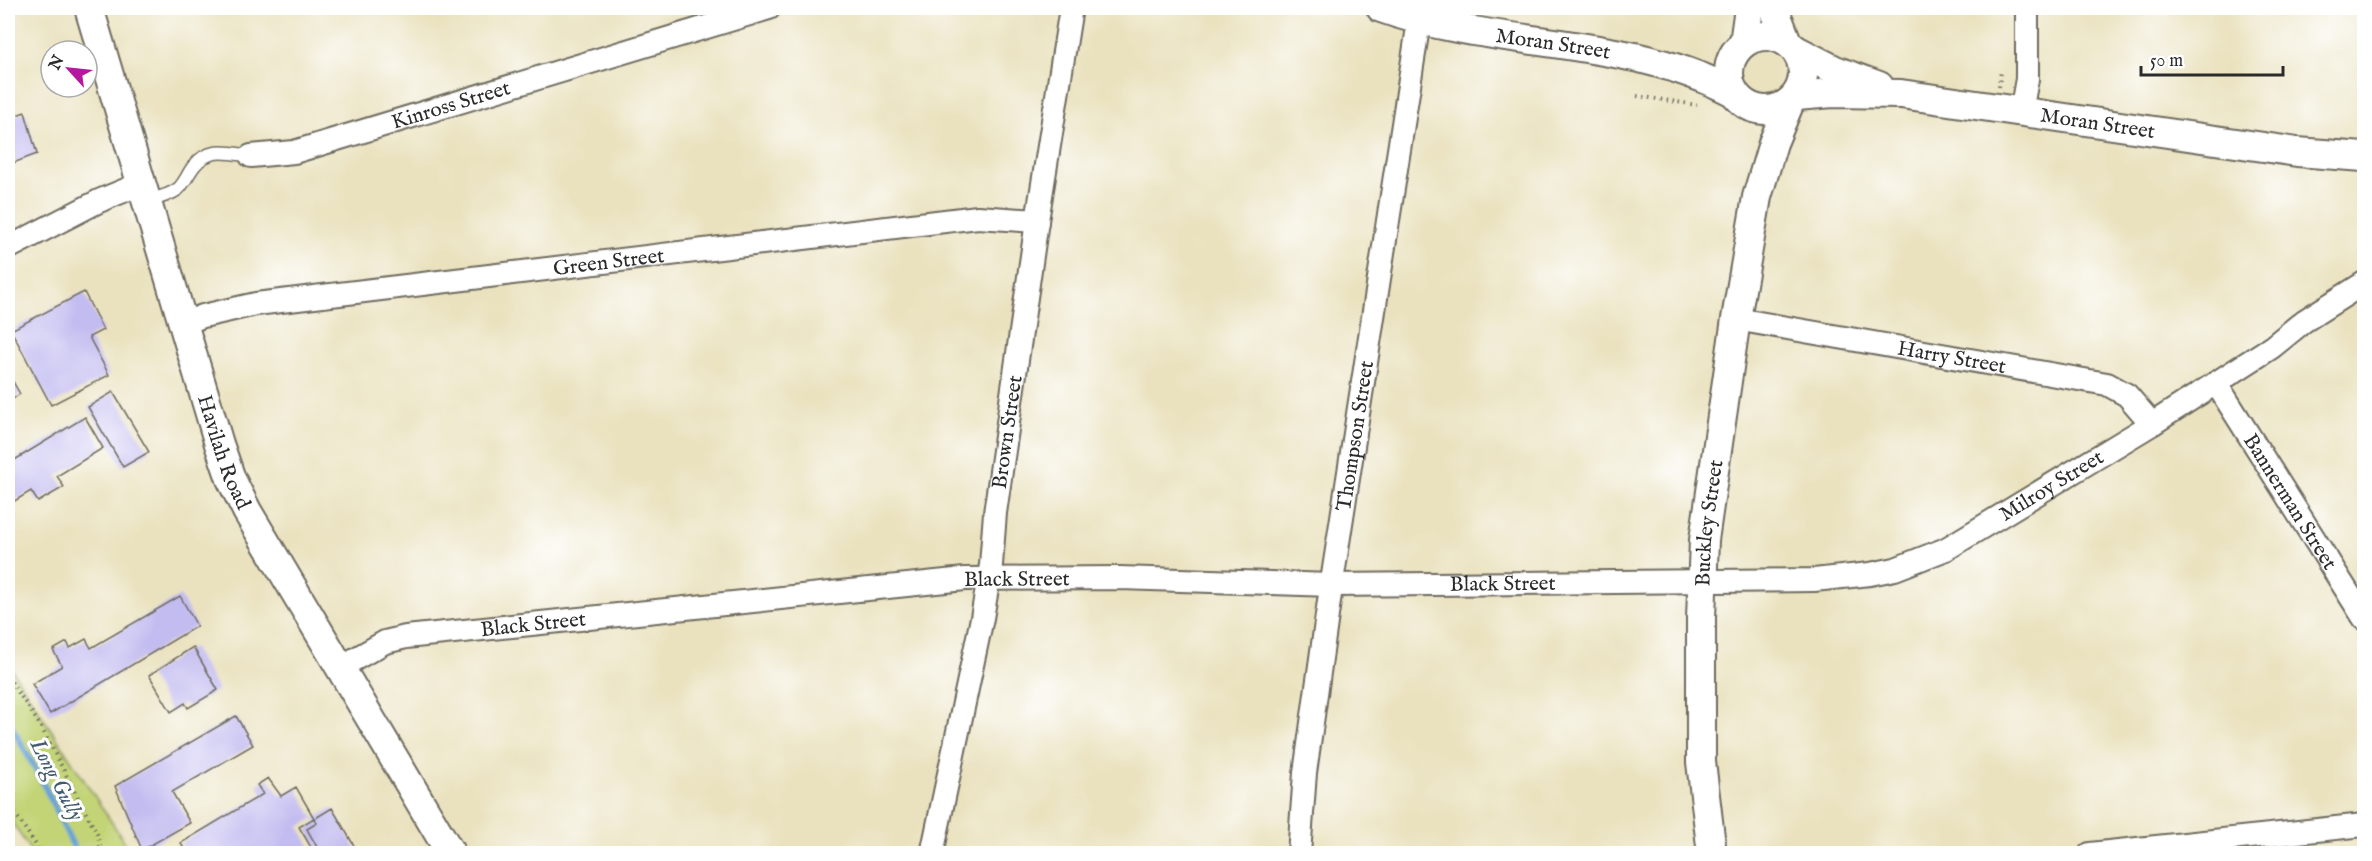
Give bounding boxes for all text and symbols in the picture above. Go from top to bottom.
street label: Moran Street [1494,23,1612,67]
north arrow [39,39,99,99]
scale bar [2141,39,2284,77]
text: 50 m [2150,50,2183,73]
text: N [45,52,70,75]
street label: Kinross Street [389,75,514,137]
street label: Moran Street [2038,103,2157,146]
street label: Green Street [552,243,666,283]
street label: Harry Street [1895,336,2008,381]
street label: Thompson Street [1331,359,1381,513]
street label: Brown Street [987,374,1030,491]
street label: Havilah Road [190,392,256,515]
street label: Bannerman Street [2236,429,2342,575]
street label: Milroy Street [1995,445,2109,528]
street label: Buckley Street [1690,458,1730,587]
street label: Black Street [964,566,1070,594]
street label: Black Street [1450,571,1556,599]
street label: Black Street [479,606,587,644]
water label: Long Gully [23,733,90,826]

